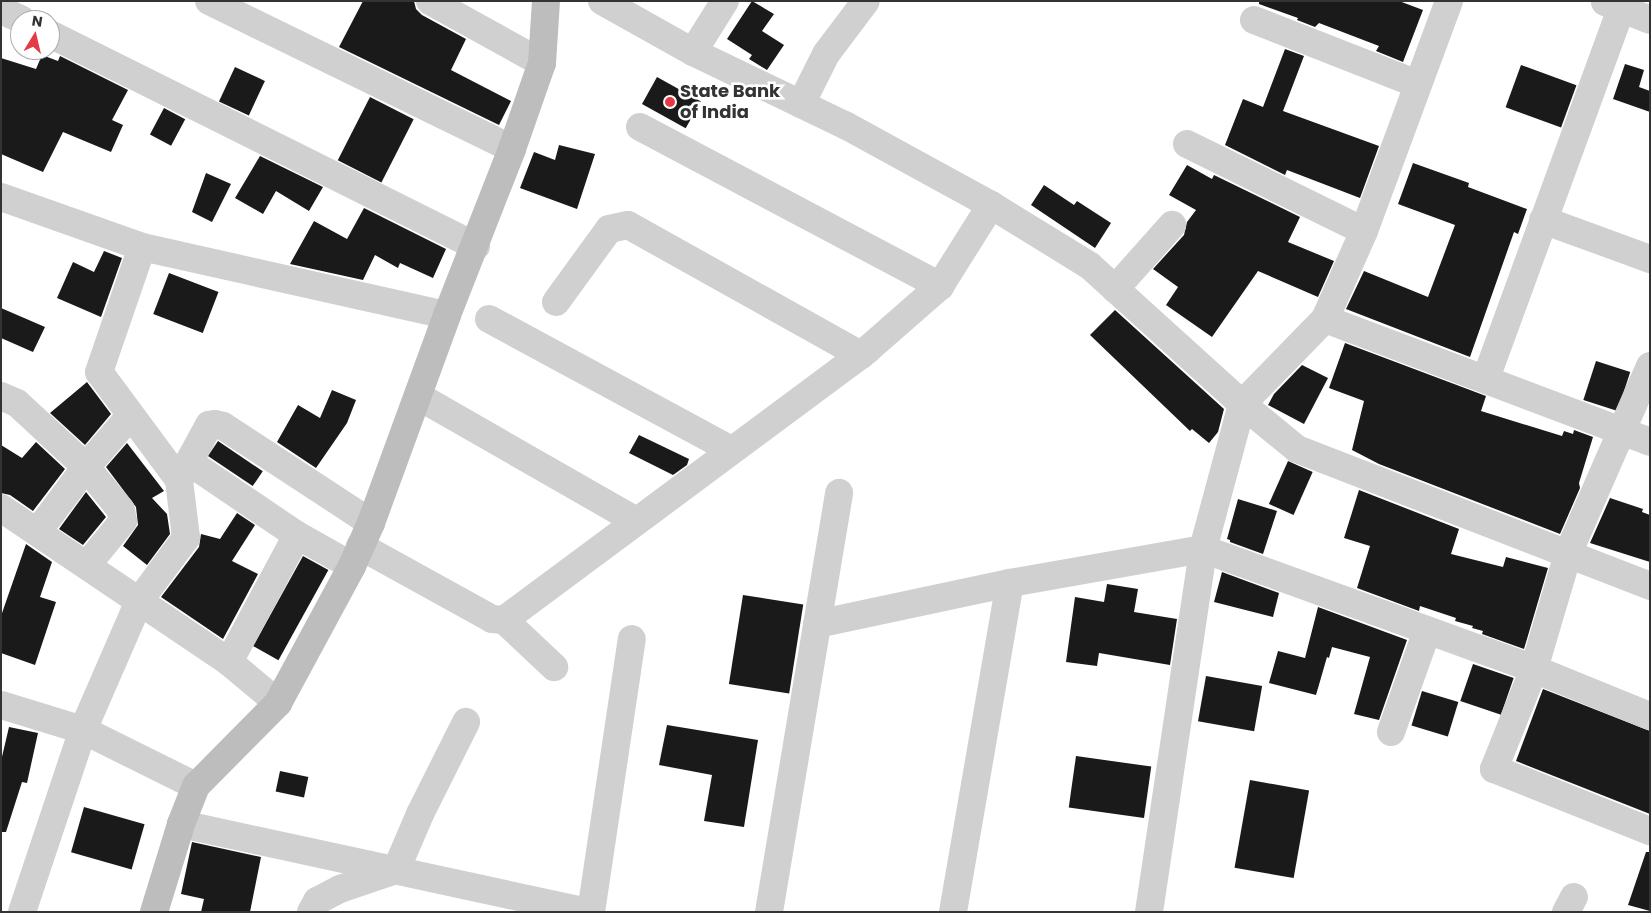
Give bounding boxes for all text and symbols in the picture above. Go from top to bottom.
north arrow [10,10,60,60]
text: N [30,10,44,32]
place label: State Bank of India [680,81,780,124]
marker: State Bank of India [664,96,676,108]

